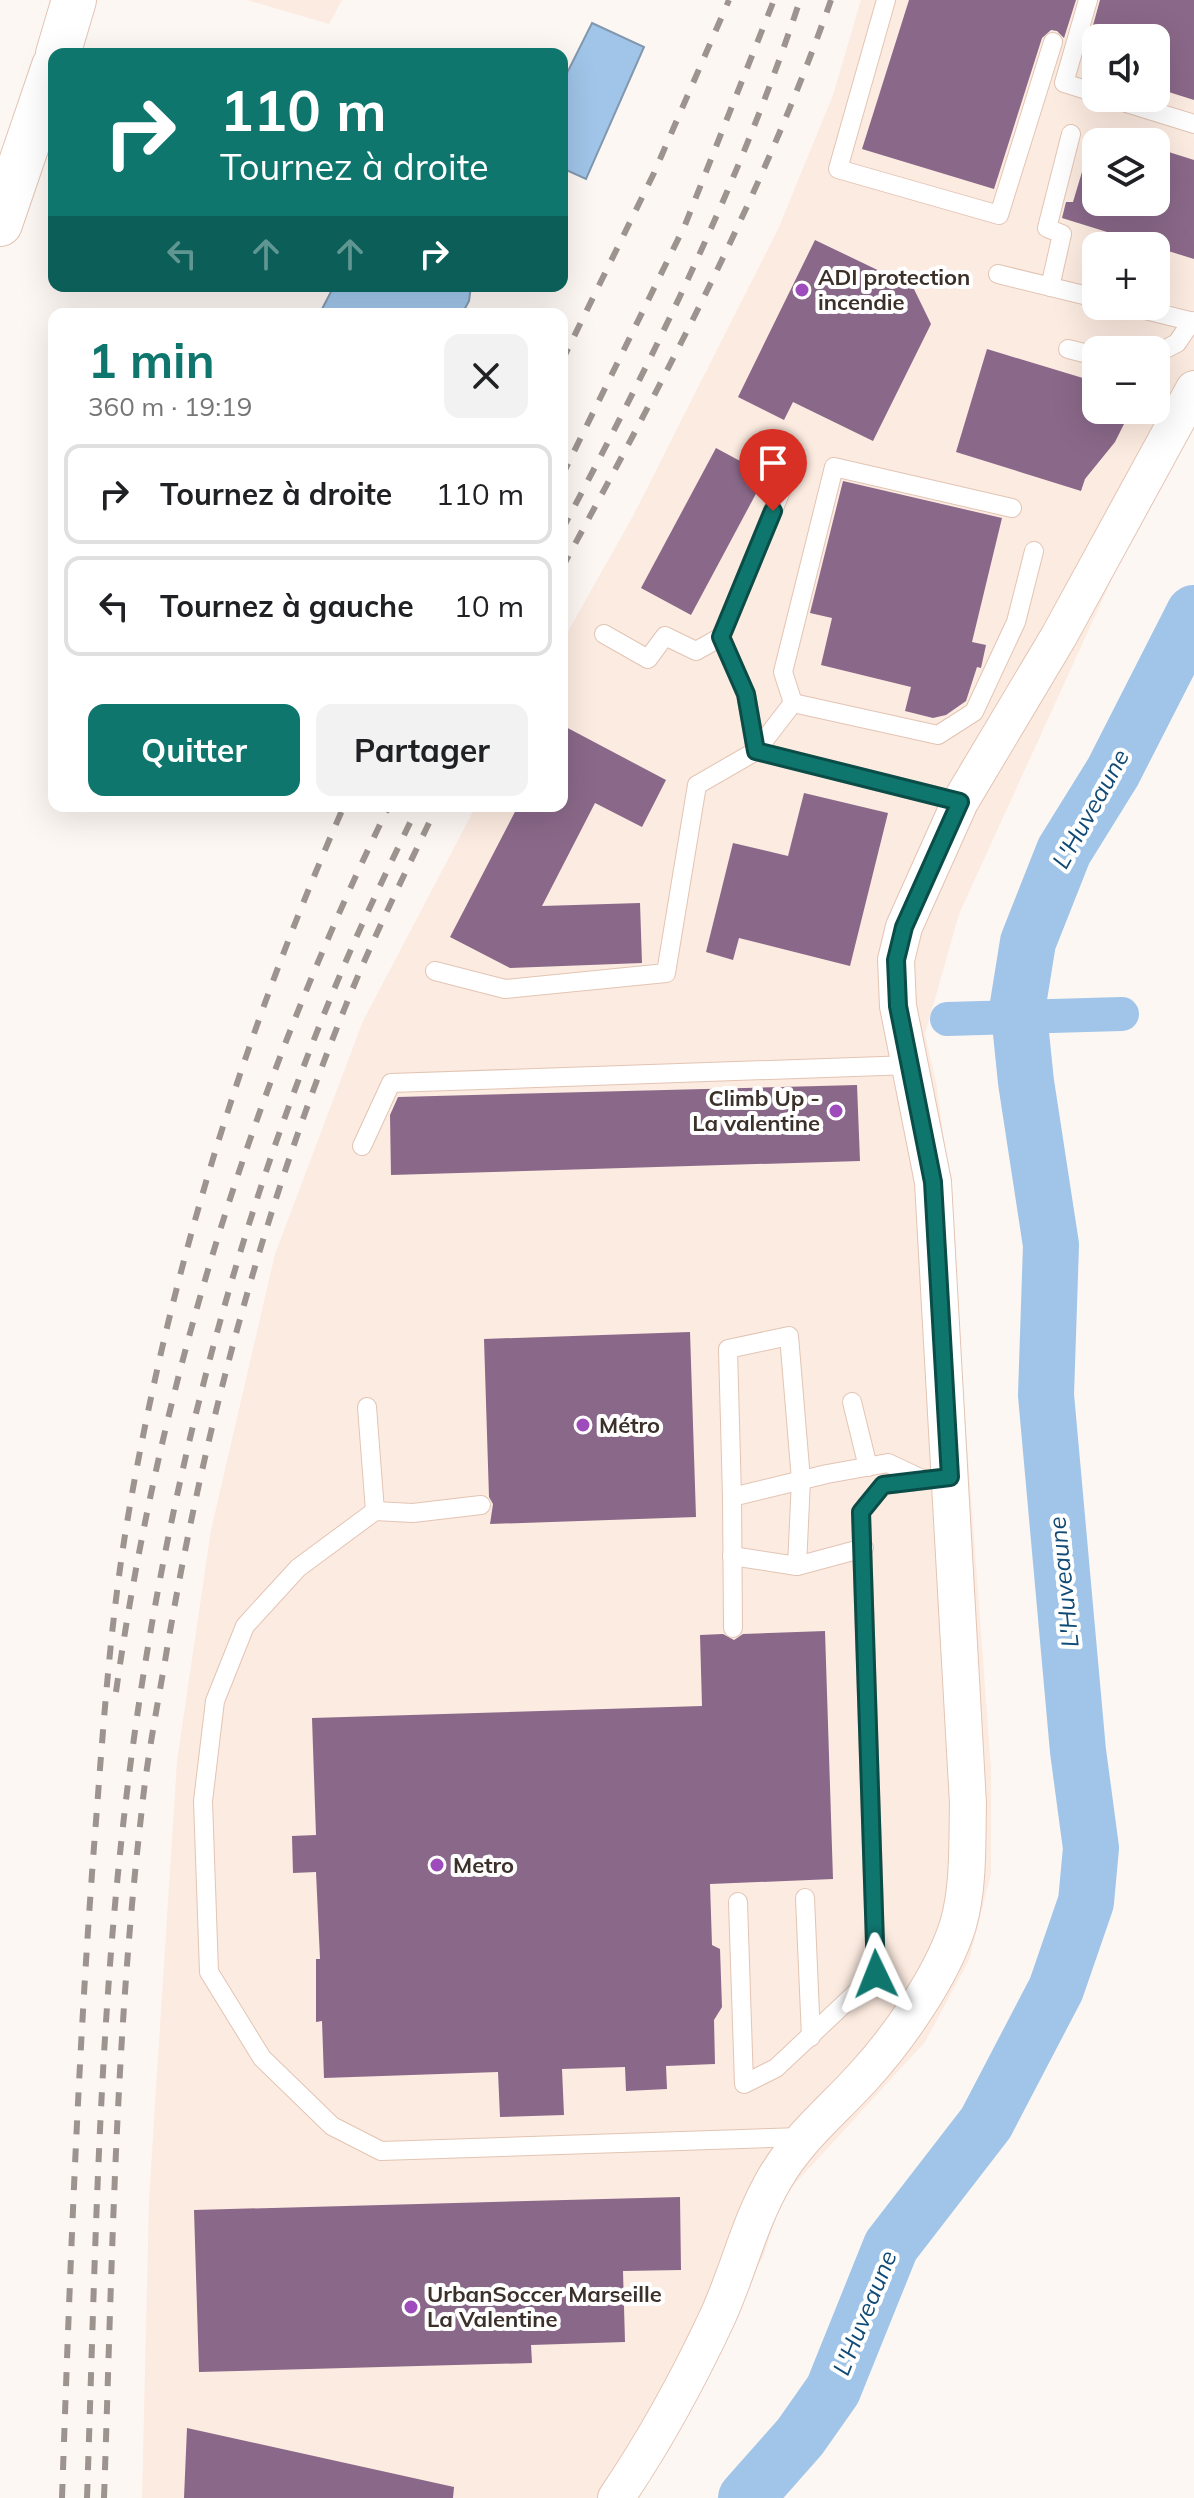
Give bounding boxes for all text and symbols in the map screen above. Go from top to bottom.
map controls [1082,24,1170,424]
button: sound [1082,24,1170,112]
text: 110 m [220,75,387,145]
icon: right [88,80,192,184]
button: layers [1082,128,1170,216]
text: Tournez à droite [220,144,489,189]
icon: left [160,232,204,276]
icon: ahead [244,232,288,276]
icon: ahead [328,232,372,276]
icon: right [412,232,456,276]
button: + [1082,232,1170,320]
place label: ADI protection incendie [818,263,970,316]
marker: ADI protection incendie [793,281,811,299]
text: 1 min [88,330,215,390]
button: close [444,334,528,418]
button: − [1082,336,1170,424]
text: 360 m · 19:19 [88,390,252,423]
pin [739,429,807,511]
icon: arrive [751,441,795,485]
icon: right [92,472,136,516]
text: Tournez à droite [160,475,392,513]
text: 110 m [436,475,524,513]
icon: left [92,584,136,628]
text: Tournez à gauche [160,587,414,625]
text: 10 m [454,587,524,625]
button: Quitter [88,704,300,796]
button: Partager [316,704,528,796]
water label: L'Huveaune [1045,744,1135,873]
place label: Climb Up - La valentine [692,1084,820,1137]
marker: Climb Up - La valentine [827,1102,845,1120]
place label: Métro [599,1411,660,1439]
marker: Métro [574,1416,592,1434]
water label: L'Huveaune [1041,1515,1085,1649]
place label: Metro [453,1851,514,1879]
marker: Metro [428,1856,446,1874]
position arrow [834,1932,918,2016]
water label: L'Huveaune [826,2246,903,2379]
place label: UrbanSoccer Marseille La Valentine [427,2280,662,2333]
marker: UrbanSoccer Marseille La Valentine [402,2298,420,2316]

